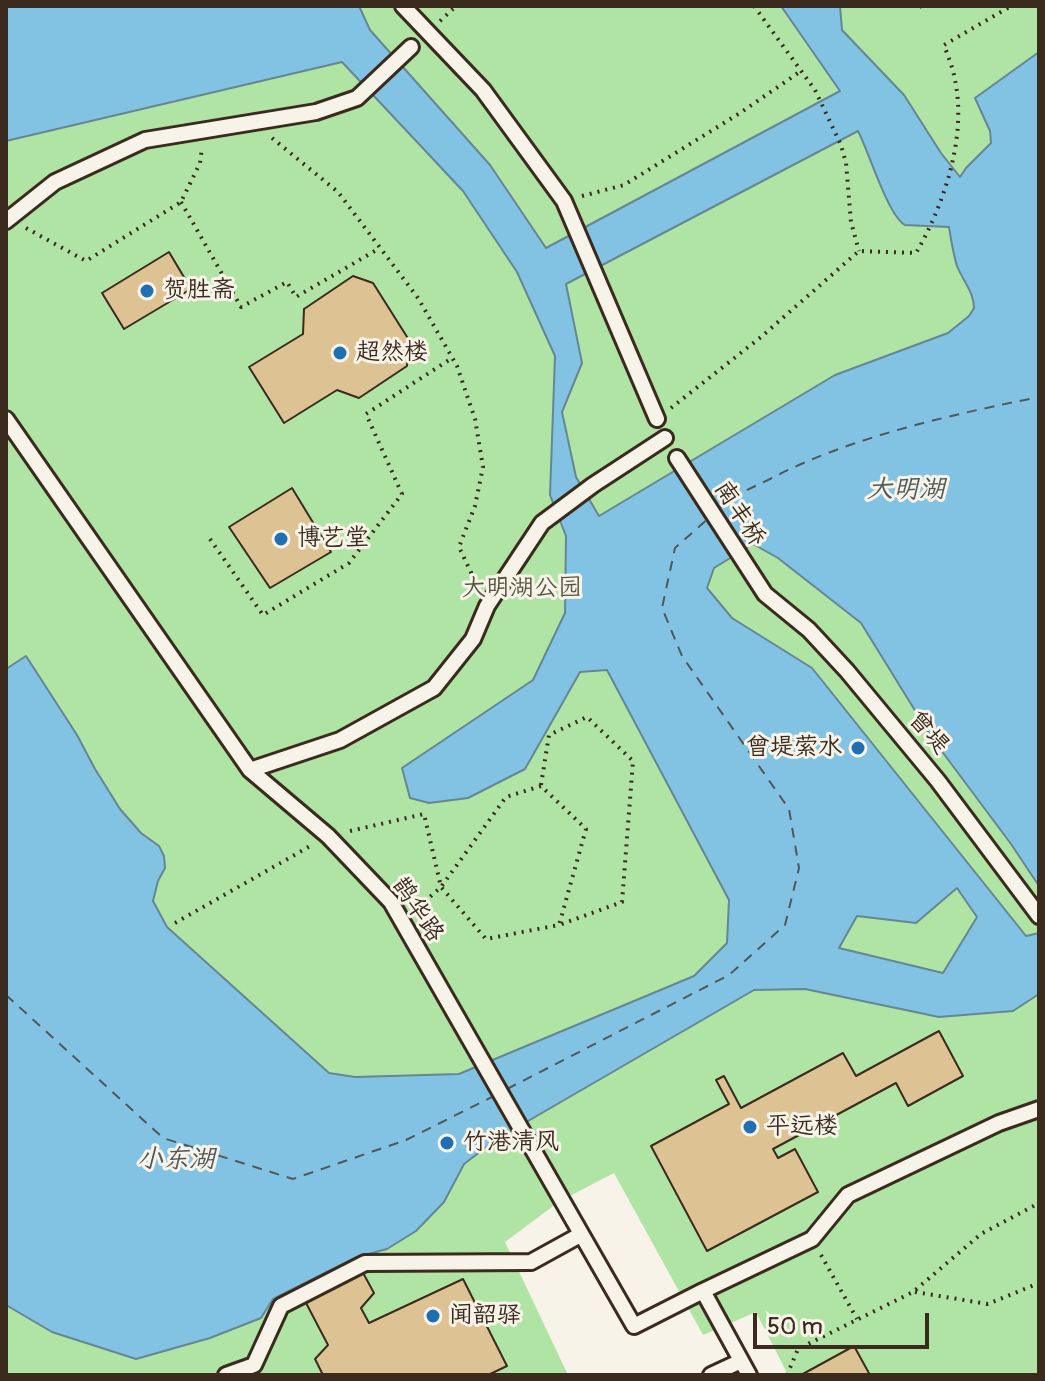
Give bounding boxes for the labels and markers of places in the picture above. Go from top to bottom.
place label: 贺胜斋 [163,277,235,305]
marker: 贺胜斋 [138,282,156,300]
place label: 超然楼 [356,339,428,367]
marker: 超然楼 [331,344,349,362]
place label: 博艺堂 [297,525,369,553]
marker: 博艺堂 [272,530,290,548]
place label: 曾堤萦水 [746,734,842,762]
marker: 曾堤萦水 [849,739,867,757]
place label: 平远楼 [766,1113,838,1141]
marker: 平远楼 [741,1118,759,1136]
place label: 竹港清风 [463,1129,559,1157]
marker: 竹港清风 [438,1134,456,1152]
place label: 闻韶驿 [449,1302,521,1330]
marker: 闻韶驿 [424,1307,442,1325]

